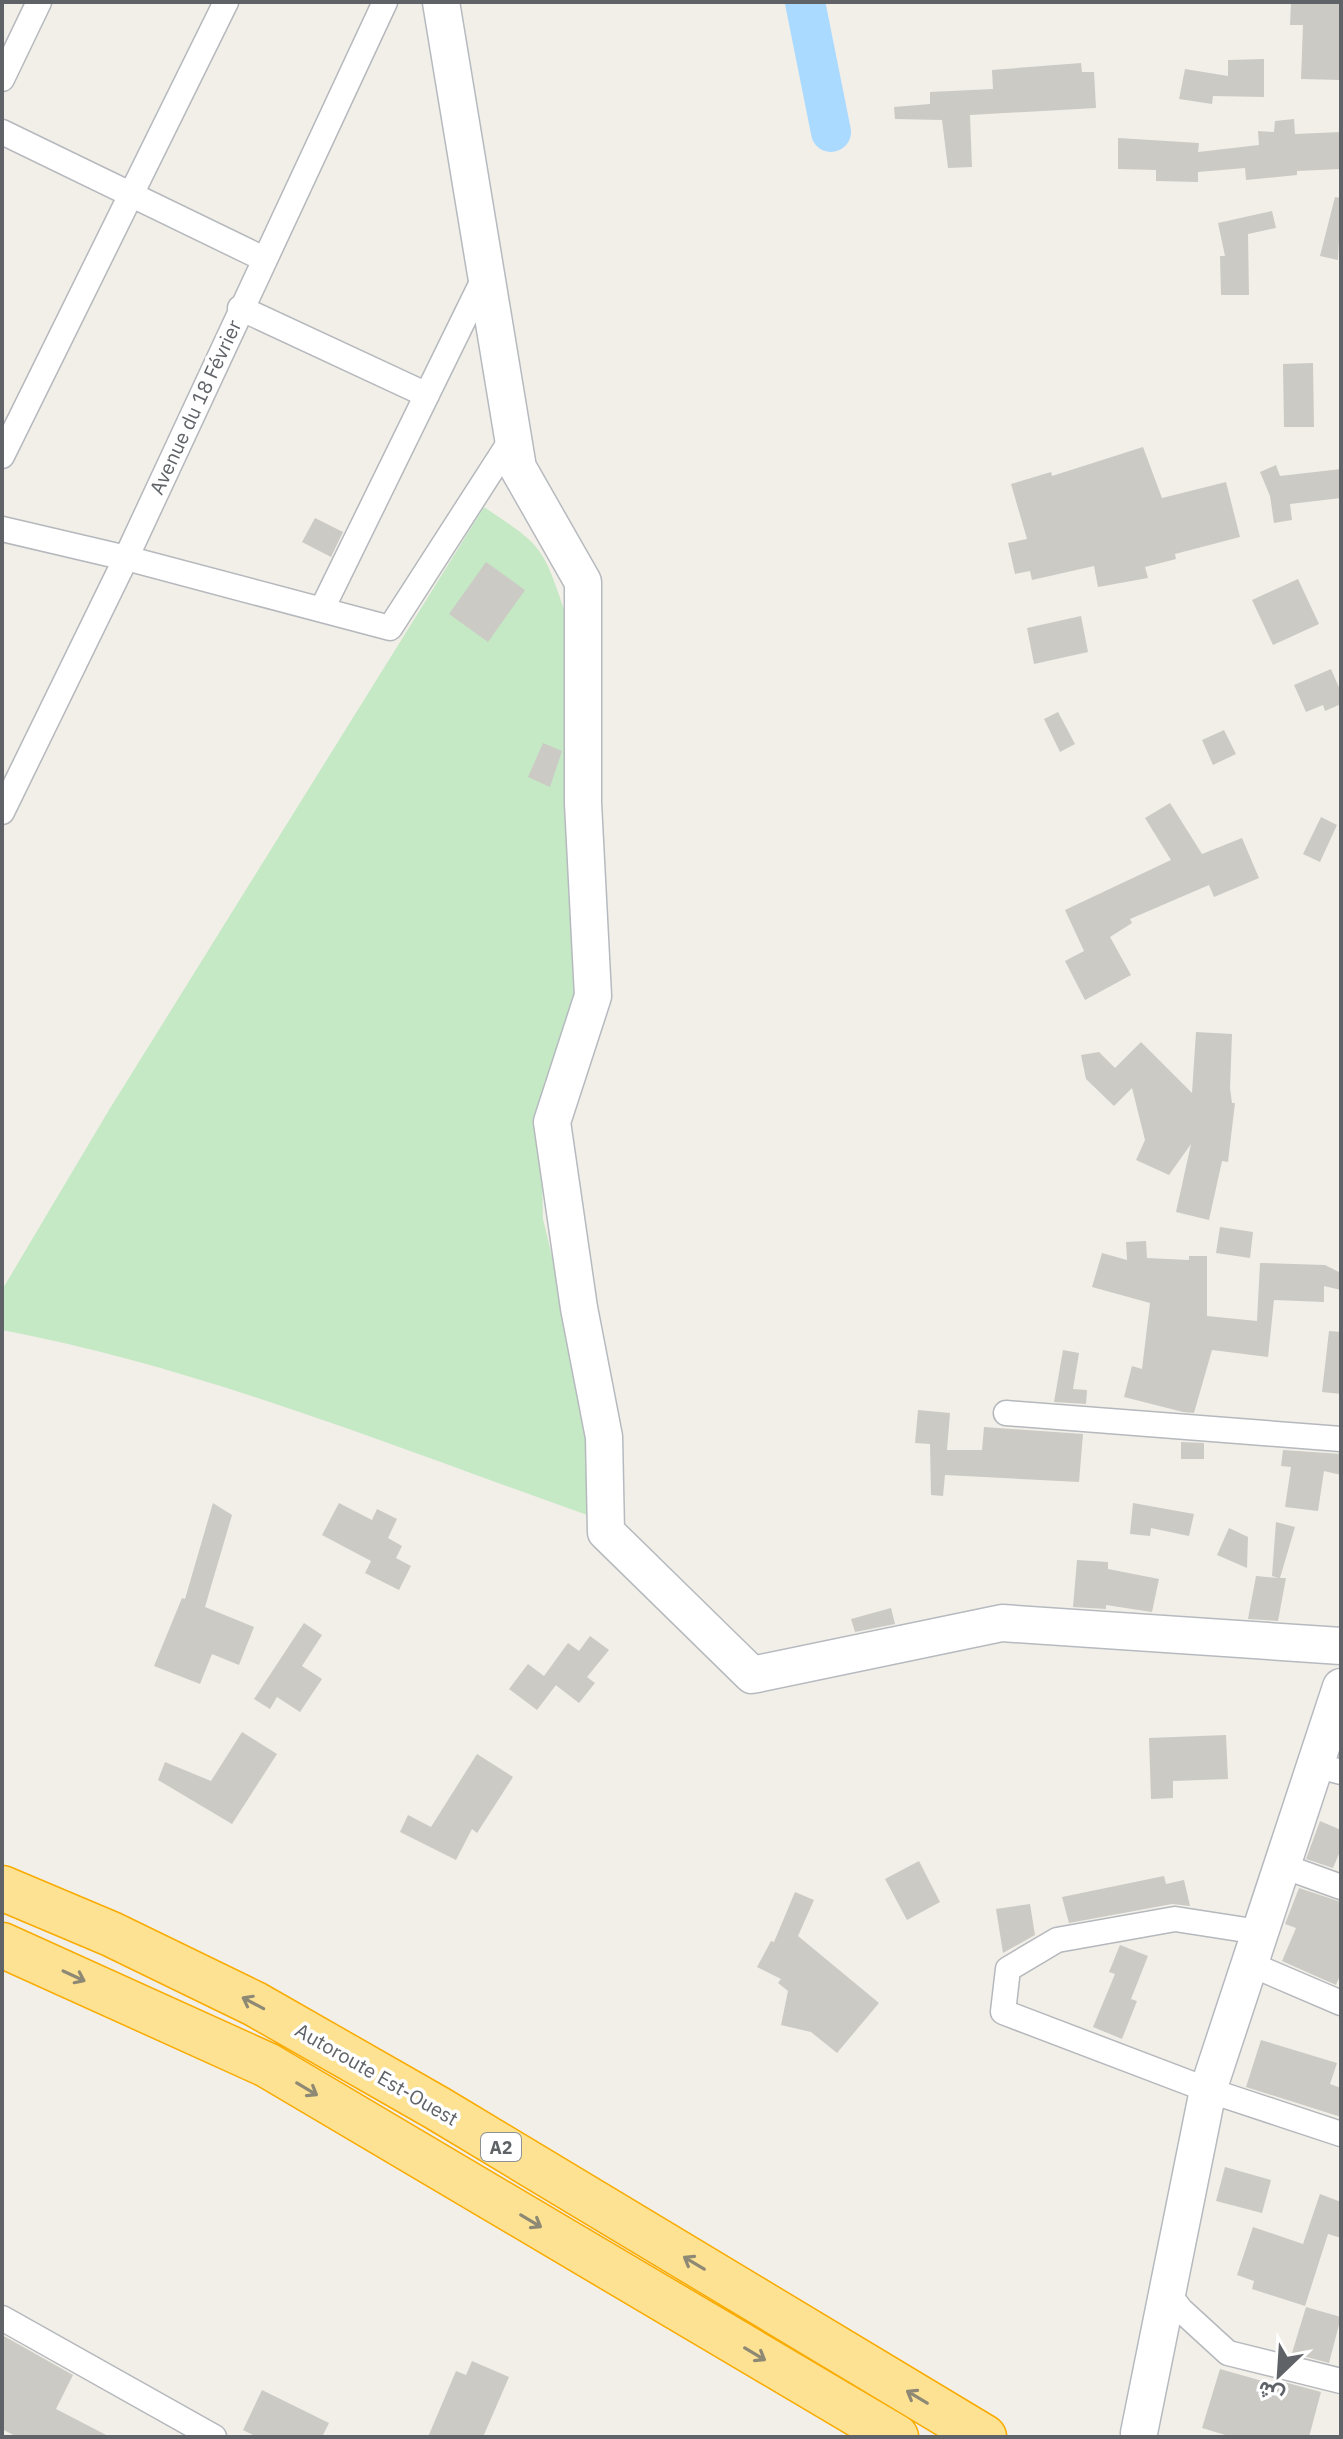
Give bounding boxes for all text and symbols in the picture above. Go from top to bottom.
street label: Avenue du 18 Février [143,315,247,499]
one-way arrow [61,1969,85,1984]
one-way arrow [241,1995,265,2011]
street label: Autoroute Est-Ouest [291,2016,463,2132]
one-way arrow [295,2081,318,2097]
road number: A2 [481,2133,521,2161]
one-way arrow [519,2214,542,2230]
one-way arrow [683,2255,706,2271]
north arrow [1239,2335,1319,2415]
one-way arrow [743,2346,766,2362]
text: ش [1252,2375,1288,2412]
one-way arrow [906,2389,929,2405]

